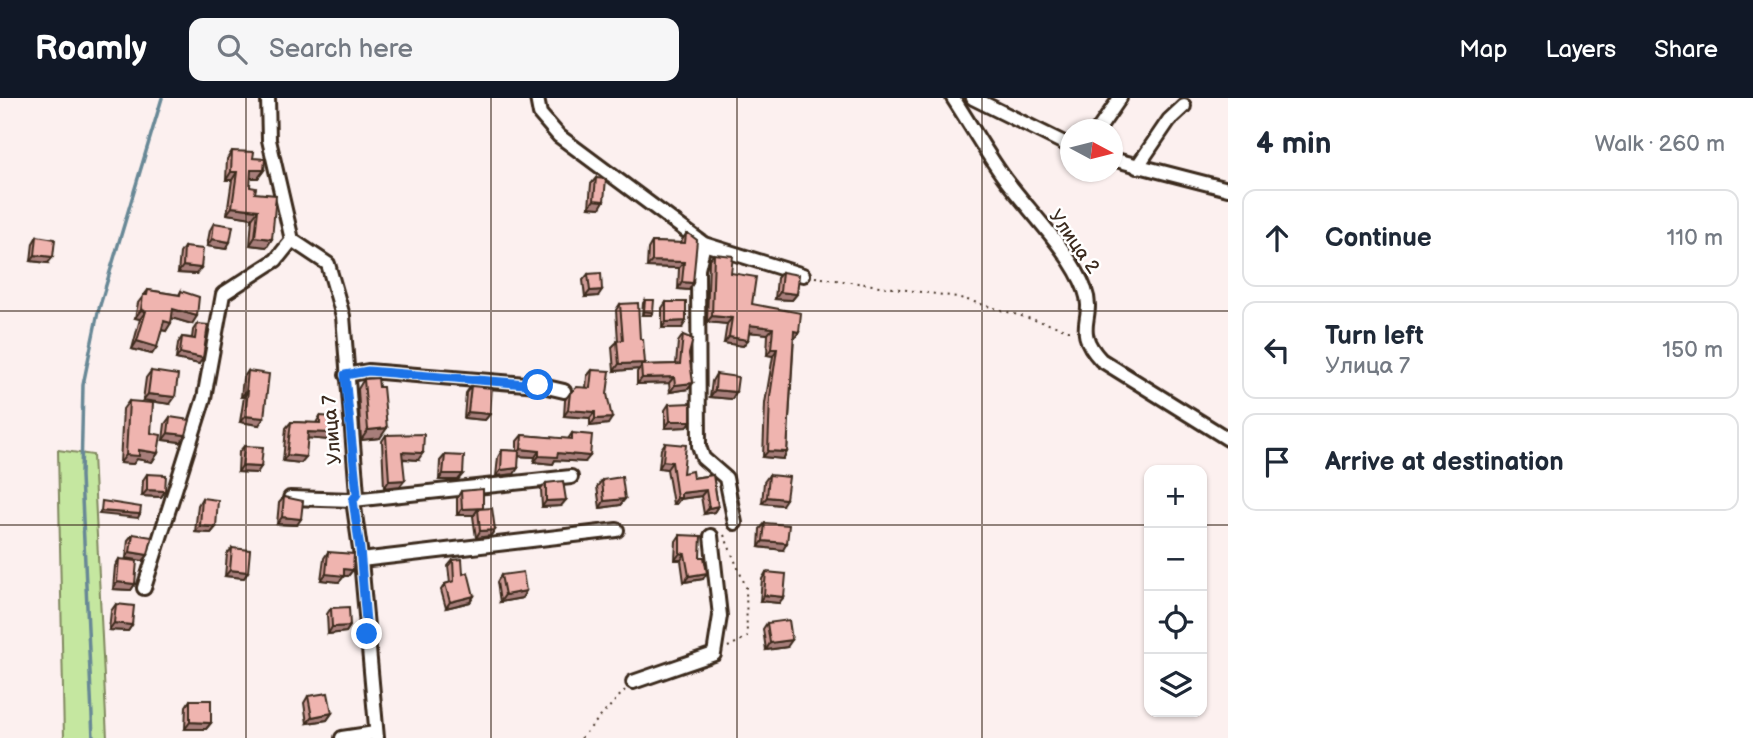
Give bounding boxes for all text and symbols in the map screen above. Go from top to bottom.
search box [189,18,679,81]
text: Roamly [35,29,147,69]
icon: search [213,30,251,68]
text: Search here [269,34,413,65]
text: Map [1459,35,1507,64]
text: Layers [1545,35,1616,64]
text: Share [1654,35,1718,64]
north arrow [1060,119,1123,182]
text: 4 min [1256,126,1331,162]
text: Walk · 260 m [1595,130,1725,158]
street label: Улица 2 [1044,206,1104,279]
icon: ahead [1258,219,1296,257]
text: Continue [1325,223,1432,254]
text: 110 m [1666,224,1723,252]
text: Turn left [1325,321,1424,352]
icon: left [1258,331,1296,369]
text: 150 m [1662,336,1723,364]
text: Улица 7 [1325,352,1410,380]
route start [522,369,553,400]
street label: Улица 7 [318,393,347,466]
icon: arrive [1258,443,1296,481]
text: Arrive at destination [1325,447,1564,478]
map controls [1144,465,1207,717]
button: + [1144,465,1207,528]
button: − [1144,528,1207,591]
button: locate [1144,591,1207,654]
route end [351,618,382,649]
button: layers [1144,654,1207,717]

